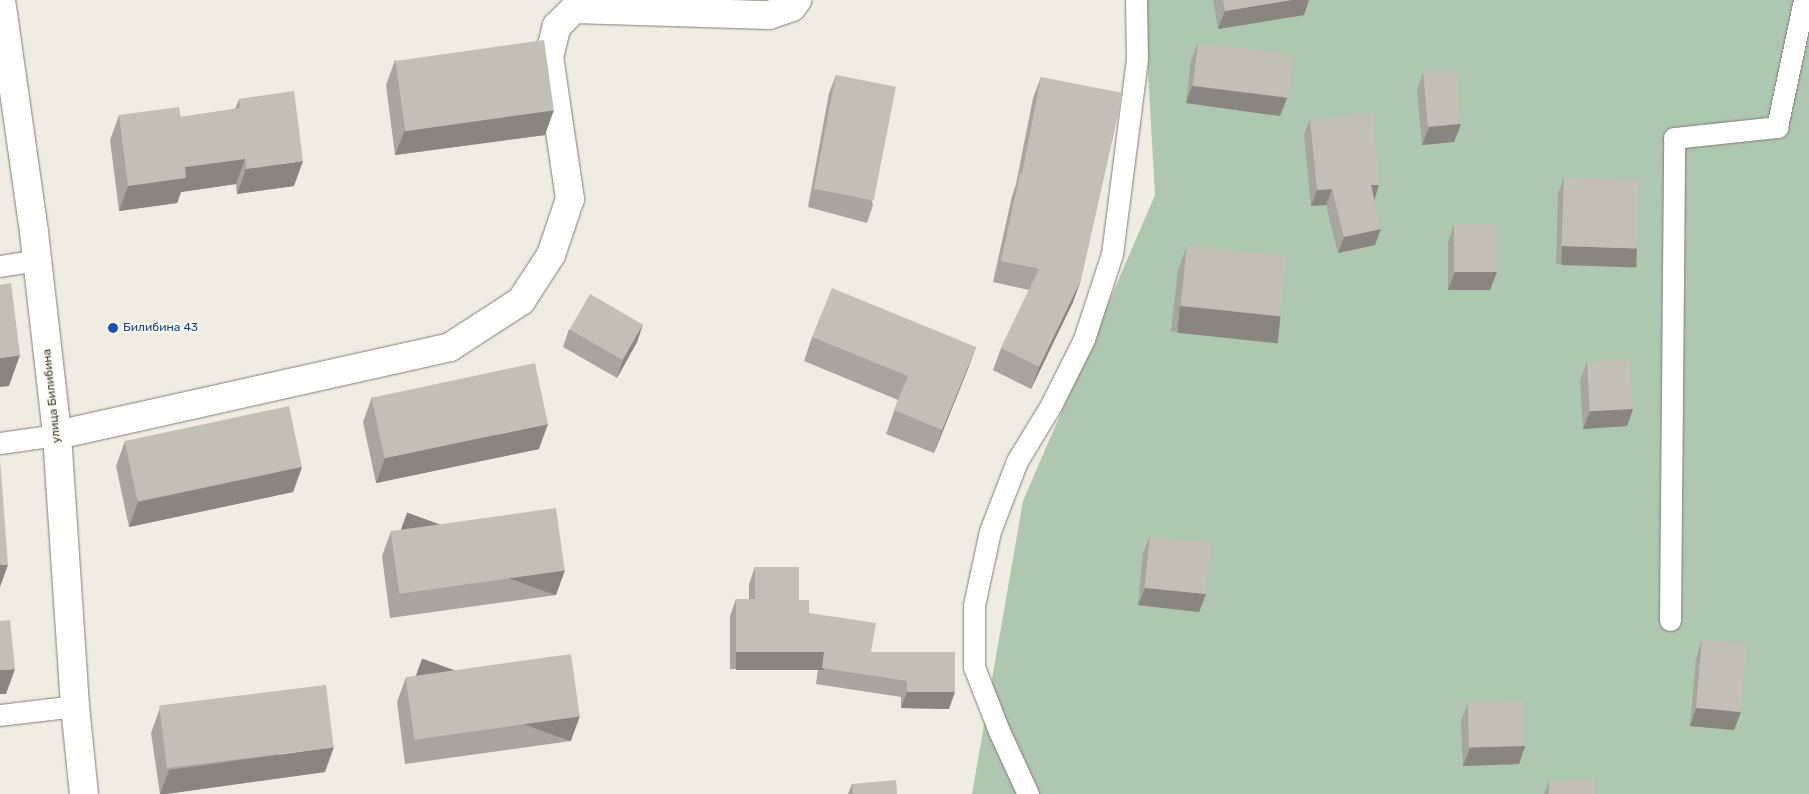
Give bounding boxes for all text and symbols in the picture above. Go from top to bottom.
place label: Билибина 43 [123,321,198,335]
marker: Билибина 43 [107,322,119,334]
street label: улица Билибина [40,348,64,444]

